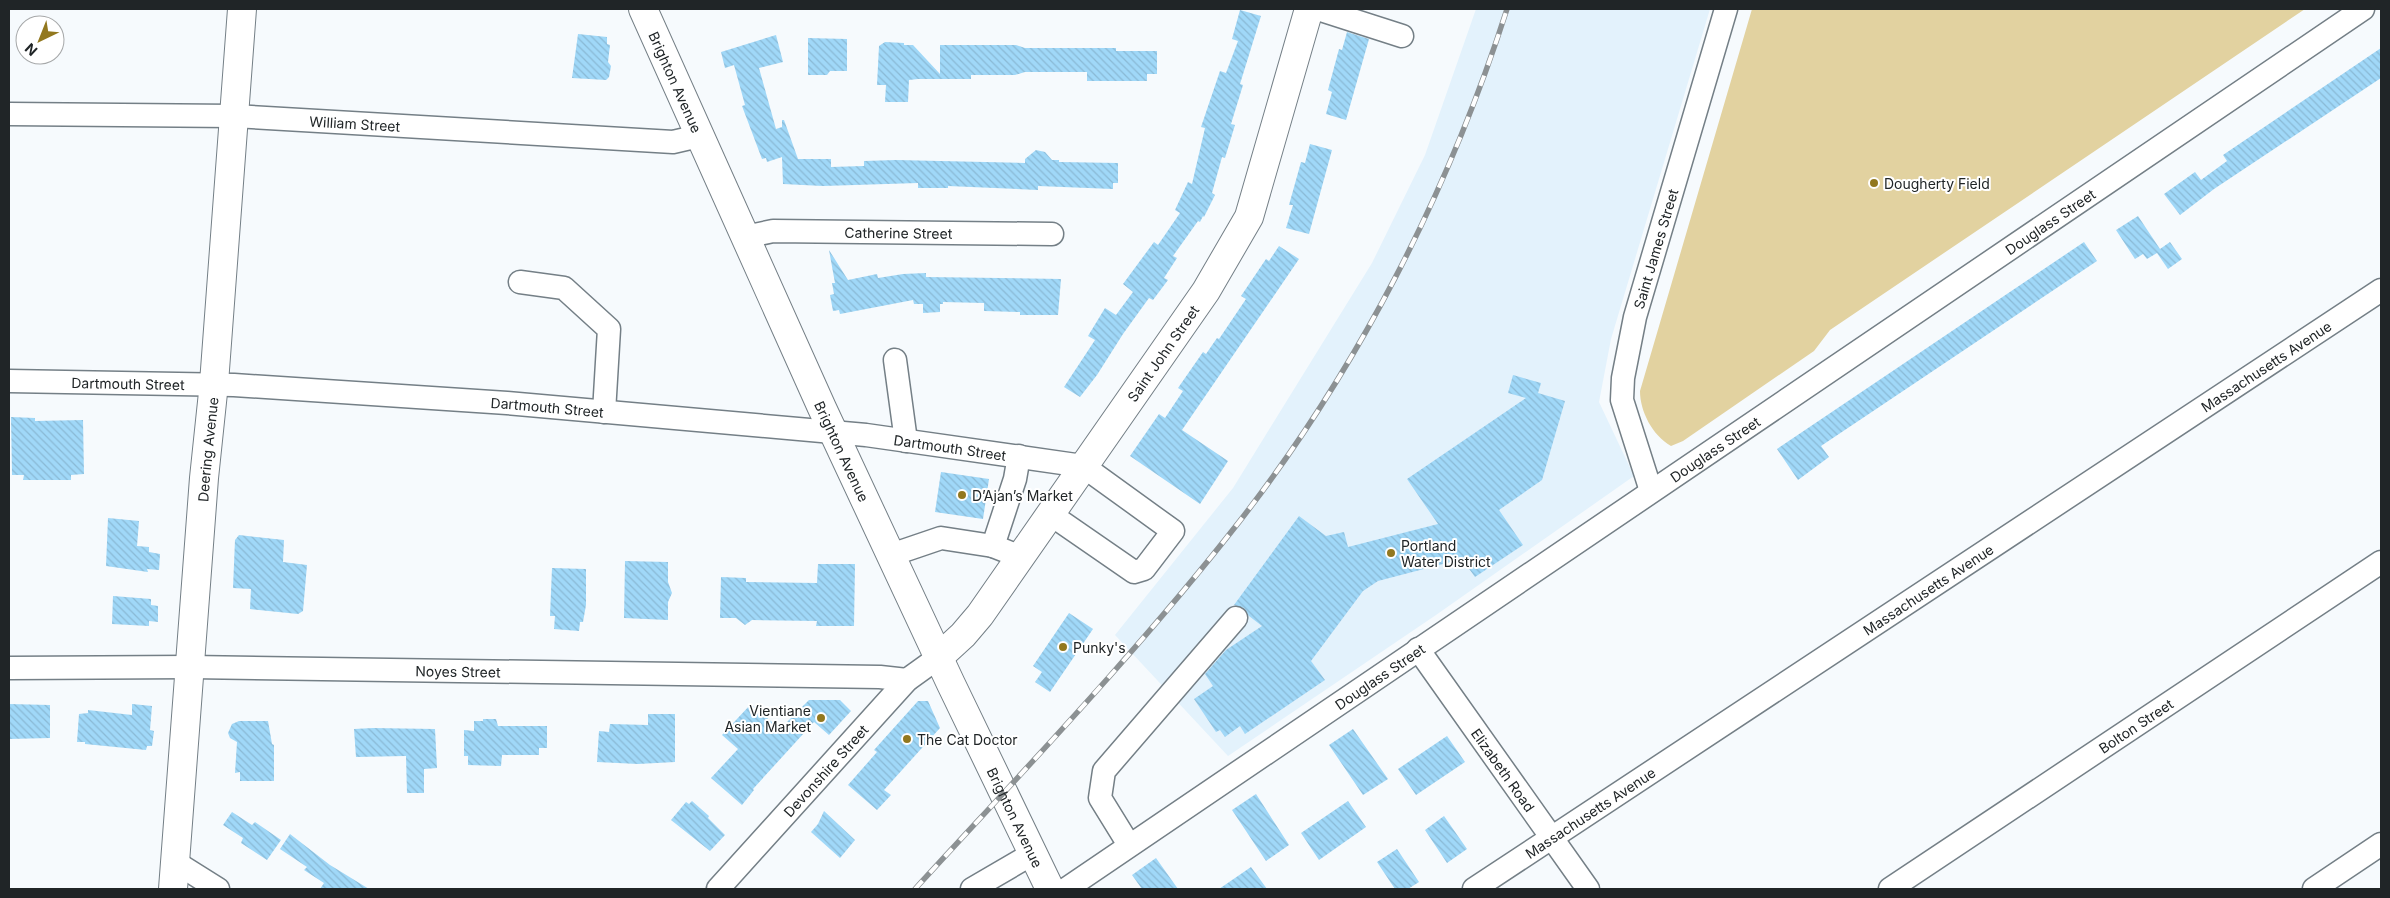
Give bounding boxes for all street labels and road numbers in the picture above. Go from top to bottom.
street label: Brighton Avenue [646,29,706,135]
street label: William Street [309,112,401,134]
street label: Douglass Street [2002,185,2098,258]
street label: Saint James Street [1629,186,1681,311]
street label: Catherine Street [844,223,953,241]
street label: Saint John Street [1123,301,1202,405]
street label: Massachusetts Avenue [2198,317,2334,415]
street label: Dartmouth Street [71,374,185,393]
street label: Dartmouth Street [490,393,605,420]
street label: Deering Avenue [194,396,221,502]
street label: Brighton Avenue [811,398,873,504]
street label: Douglass Street [1667,412,1763,485]
street label: Dartmouth Street [893,431,1008,464]
street label: Massachusetts Avenue [1860,540,1996,638]
street label: Douglass Street [1331,639,1428,713]
street label: Noyes Street [415,662,501,680]
street label: Bolton Street [2095,694,2176,756]
street label: Devonshire Street [779,721,871,820]
street label: Elizabeth Road [1468,725,1539,815]
street label: Massachusetts Avenue [1522,763,1658,862]
street label: Brighton Avenue [984,764,1047,870]

